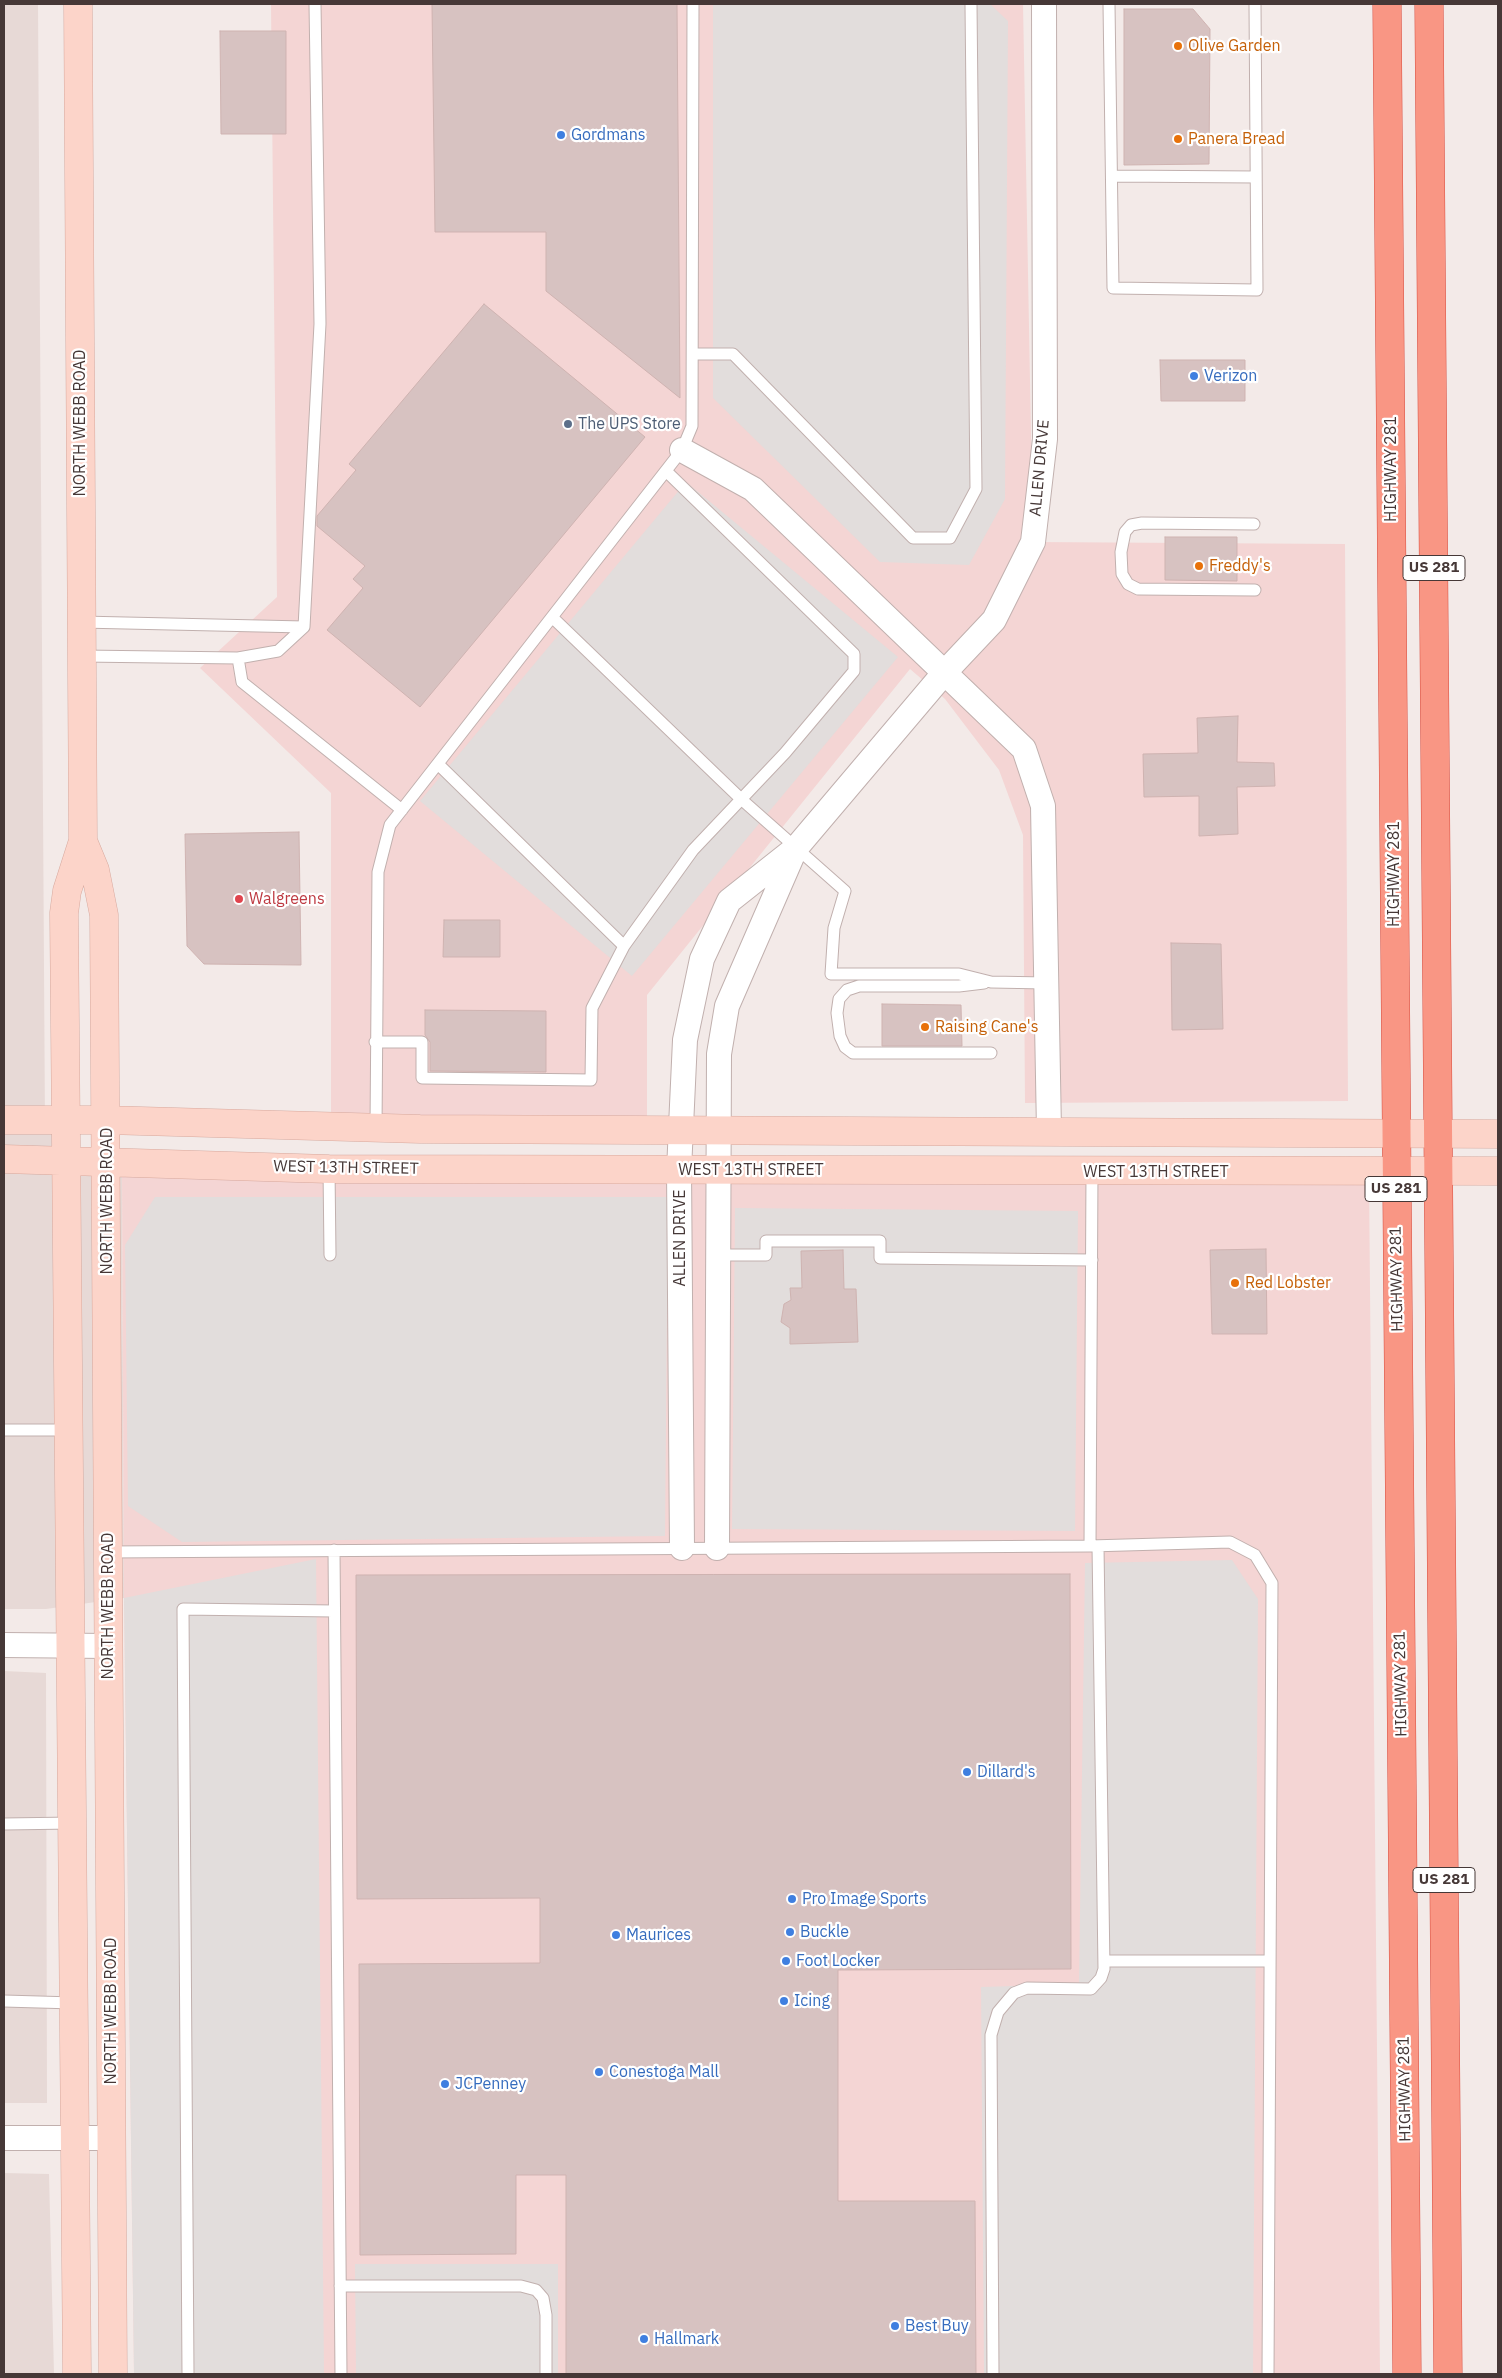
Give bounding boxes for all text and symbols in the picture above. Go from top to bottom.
place label: Olive Garden [1188,36,1281,56]
marker: Olive Garden [1172,40,1184,52]
place label: Gordmans [571,125,646,145]
marker: Gordmans [555,129,567,141]
place label: Panera Bread [1188,129,1285,149]
marker: Panera Bread [1172,133,1184,145]
street label: NORTH WEBB ROAD [70,349,90,497]
place label: Verizon [1204,366,1257,386]
marker: Verizon [1188,370,1200,382]
place label: The UPS Store [578,414,681,434]
street label: HIGHWAY 281 [1381,416,1401,522]
marker: The UPS Store [562,418,574,430]
street label: ALLEN DRIVE [1026,419,1054,517]
place label: Freddy's [1209,556,1271,576]
road number: US 281 [1403,556,1465,580]
marker: Freddy's [1193,560,1205,572]
street label: HIGHWAY 281 [1384,821,1404,927]
place label: Walgreens [249,889,325,909]
marker: Walgreens [233,893,245,905]
place label: Raising Cane's [935,1017,1038,1037]
marker: Raising Cane's [919,1021,931,1033]
street label: NORTH WEBB ROAD [97,1127,117,1275]
street label: WEST 13TH STREET [273,1157,419,1179]
street label: WEST 13TH STREET [678,1160,824,1180]
street label: WEST 13TH STREET [1083,1162,1229,1182]
road number: US 281 [1365,1176,1427,1202]
street label: ALLEN DRIVE [670,1189,690,1287]
street label: HIGHWAY 281 [1386,1226,1408,1332]
place label: Red Lobster [1245,1273,1331,1293]
marker: Red Lobster [1229,1277,1241,1289]
street label: NORTH WEBB ROAD [98,1532,118,1680]
street label: HIGHWAY 281 [1390,1631,1412,1737]
place label: Dillard's [977,1762,1036,1782]
marker: Dillard's [961,1766,973,1778]
road number: US 281 [1413,1868,1475,1892]
place label: Pro Image Sports [802,1889,927,1909]
marker: Pro Image Sports [786,1893,798,1905]
place label: Buckle [800,1922,849,1942]
place label: Maurices [626,1925,691,1945]
marker: Buckle [784,1926,796,1938]
marker: Maurices [610,1929,622,1941]
street label: NORTH WEBB ROAD [101,1937,121,2085]
place label: Foot Locker [796,1951,880,1971]
marker: Foot Locker [780,1955,792,1967]
place label: Icing [794,1991,830,2011]
marker: Icing [778,1995,790,2007]
street label: HIGHWAY 281 [1394,2036,1416,2142]
place label: Conestoga Mall [609,2062,719,2082]
marker: Conestoga Mall [593,2066,605,2078]
place label: JCPenney [455,2074,526,2094]
marker: JCPenney [439,2078,451,2090]
place label: Best Buy [905,2316,969,2336]
marker: Best Buy [889,2320,901,2332]
place label: Hallmark [654,2329,719,2349]
marker: Hallmark [638,2333,650,2345]

